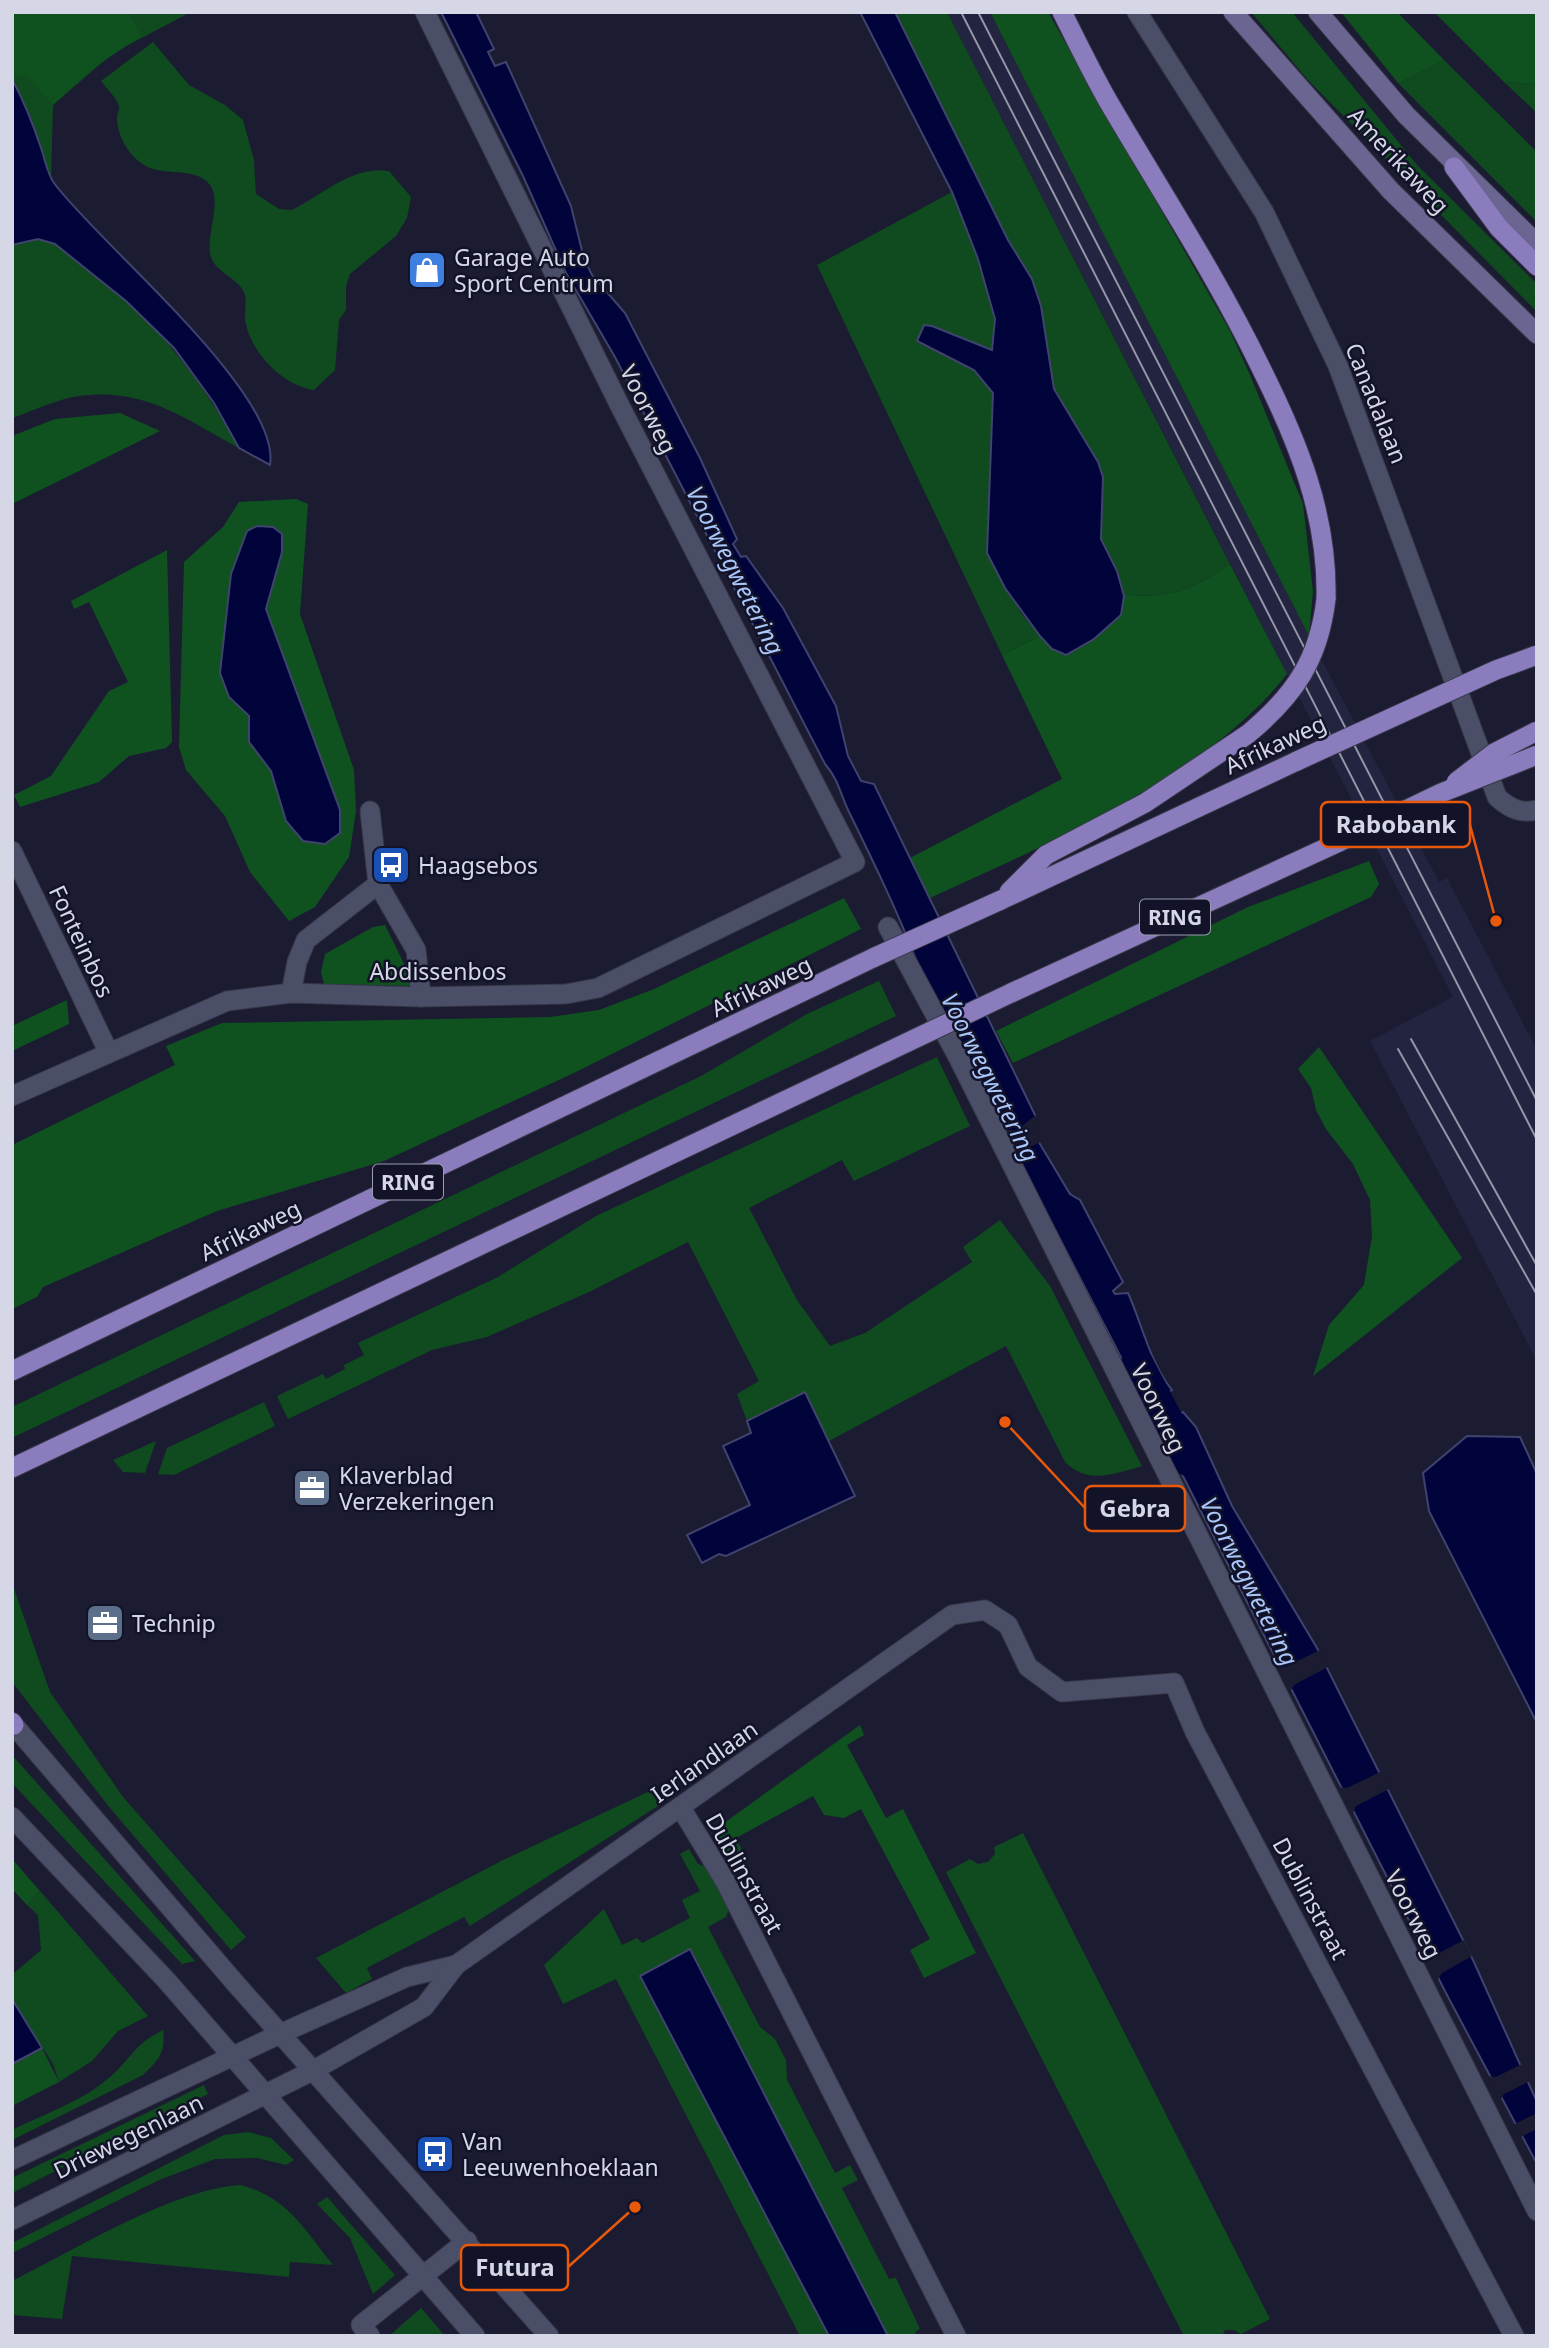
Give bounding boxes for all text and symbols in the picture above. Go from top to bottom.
street label: Amerikaweg [1341,100,1457,220]
place label: Garage Auto Sport Centrum [454,241,614,299]
shop icon: Garage Auto Sport Centrum [406,249,448,291]
street label: Canadalaan [1338,338,1416,468]
street label: Voorweg [613,359,685,459]
water label: Voorwegwetering [679,480,793,660]
street label: Afrikaweg [1219,707,1331,781]
callout: Rabobank [1321,802,1470,847]
text: Rabobank [1336,807,1456,840]
bus stop icon: Haagsebos [370,844,412,886]
place label: Haagsebos [418,849,538,881]
street label: Fonteinbos [42,880,122,1002]
road number: RING [1140,900,1210,934]
street label: Afrikaweg [705,948,817,1024]
street label: Abdissenbos [369,955,507,987]
water label: Voorwegwetering [934,987,1048,1167]
road number: RING [373,1164,443,1200]
street label: Afrikaweg [194,1192,306,1268]
street label: Voorweg [1124,1358,1194,1458]
place label: Klaverblad Verzekeringen [339,1459,495,1517]
office icon: Klaverblad Verzekeringen [291,1467,333,1509]
callout: Gebra [1085,1486,1185,1531]
text: Gebra [1099,1491,1171,1524]
water label: Voorwegwetering [1193,1491,1307,1671]
office icon: Technip [84,1602,126,1644]
place label: Technip [132,1607,216,1639]
street label: Ierlandlaan [644,1712,764,1810]
street label: Dublinstraat [699,1807,791,1939]
street label: Dublinstraat [1265,1831,1357,1965]
street label: Voorweg [1378,1864,1450,1964]
street label: Driewegenlaan [48,2086,208,2186]
place label: Van Leeuwenhoeklaan [462,2125,659,2183]
bus stop icon: Van Leeuwenhoeklaan [414,2133,456,2175]
callout: Futura [461,2245,568,2290]
text: Futura [475,2250,555,2283]

